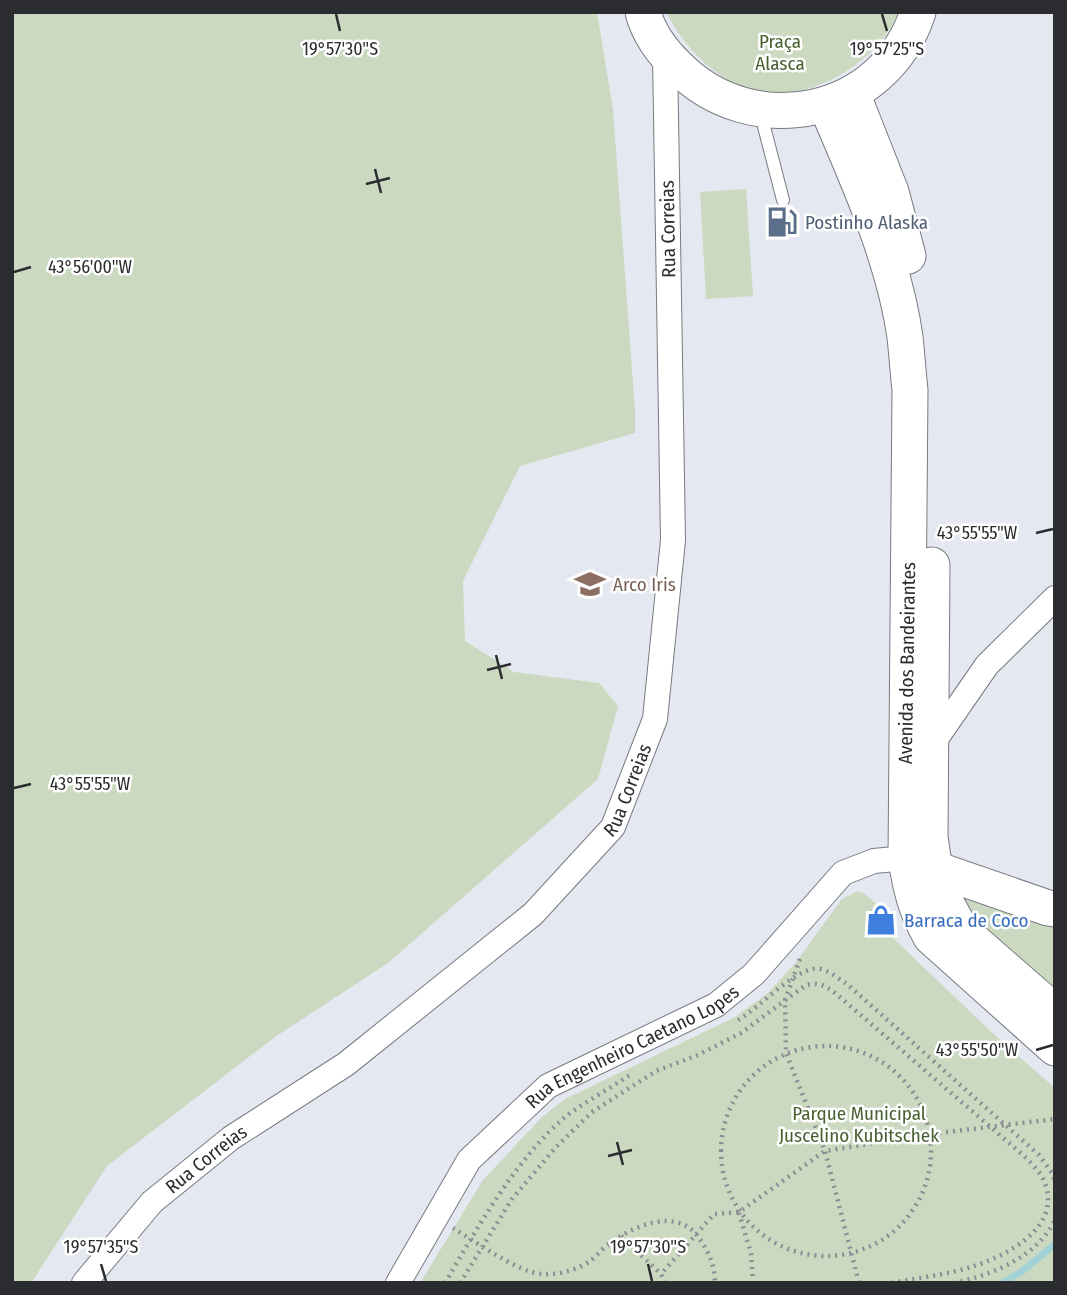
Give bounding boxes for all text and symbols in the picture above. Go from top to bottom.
park label: Praça Alasca [755,30,805,75]
text: 19°57'30"S [302,38,378,60]
text: 19°57'25"S [850,38,924,60]
street label: Rua Correias [656,180,680,278]
fuel station icon: Postinho Alaska [765,205,799,239]
place label: Postinho Alaska [805,211,928,234]
text: 43°56'00"W [48,256,133,278]
text: 43°55'55"W [937,522,1018,544]
street label: Avenida dos Bandeirantes [894,562,920,764]
school or university icon: Arco Iris [573,567,607,601]
place label: Arco Iris [613,573,676,596]
street label: Rua Correias [599,740,656,841]
text: 43°55'55"W [50,773,131,795]
shop icon: Barraca de Coco [864,903,898,937]
place label: Barraca de Coco [904,909,1028,932]
street label: Rua Engenheiro Caetano Lopes [520,980,743,1113]
text: 43°55'50"W [936,1039,1019,1061]
park label: Parque Municipal Juscelino Kubitschek [779,1102,939,1147]
street label: Rua Correias [161,1119,251,1198]
text: 19°57'35"S [64,1236,138,1258]
text: 19°57'30"S [610,1236,686,1258]

